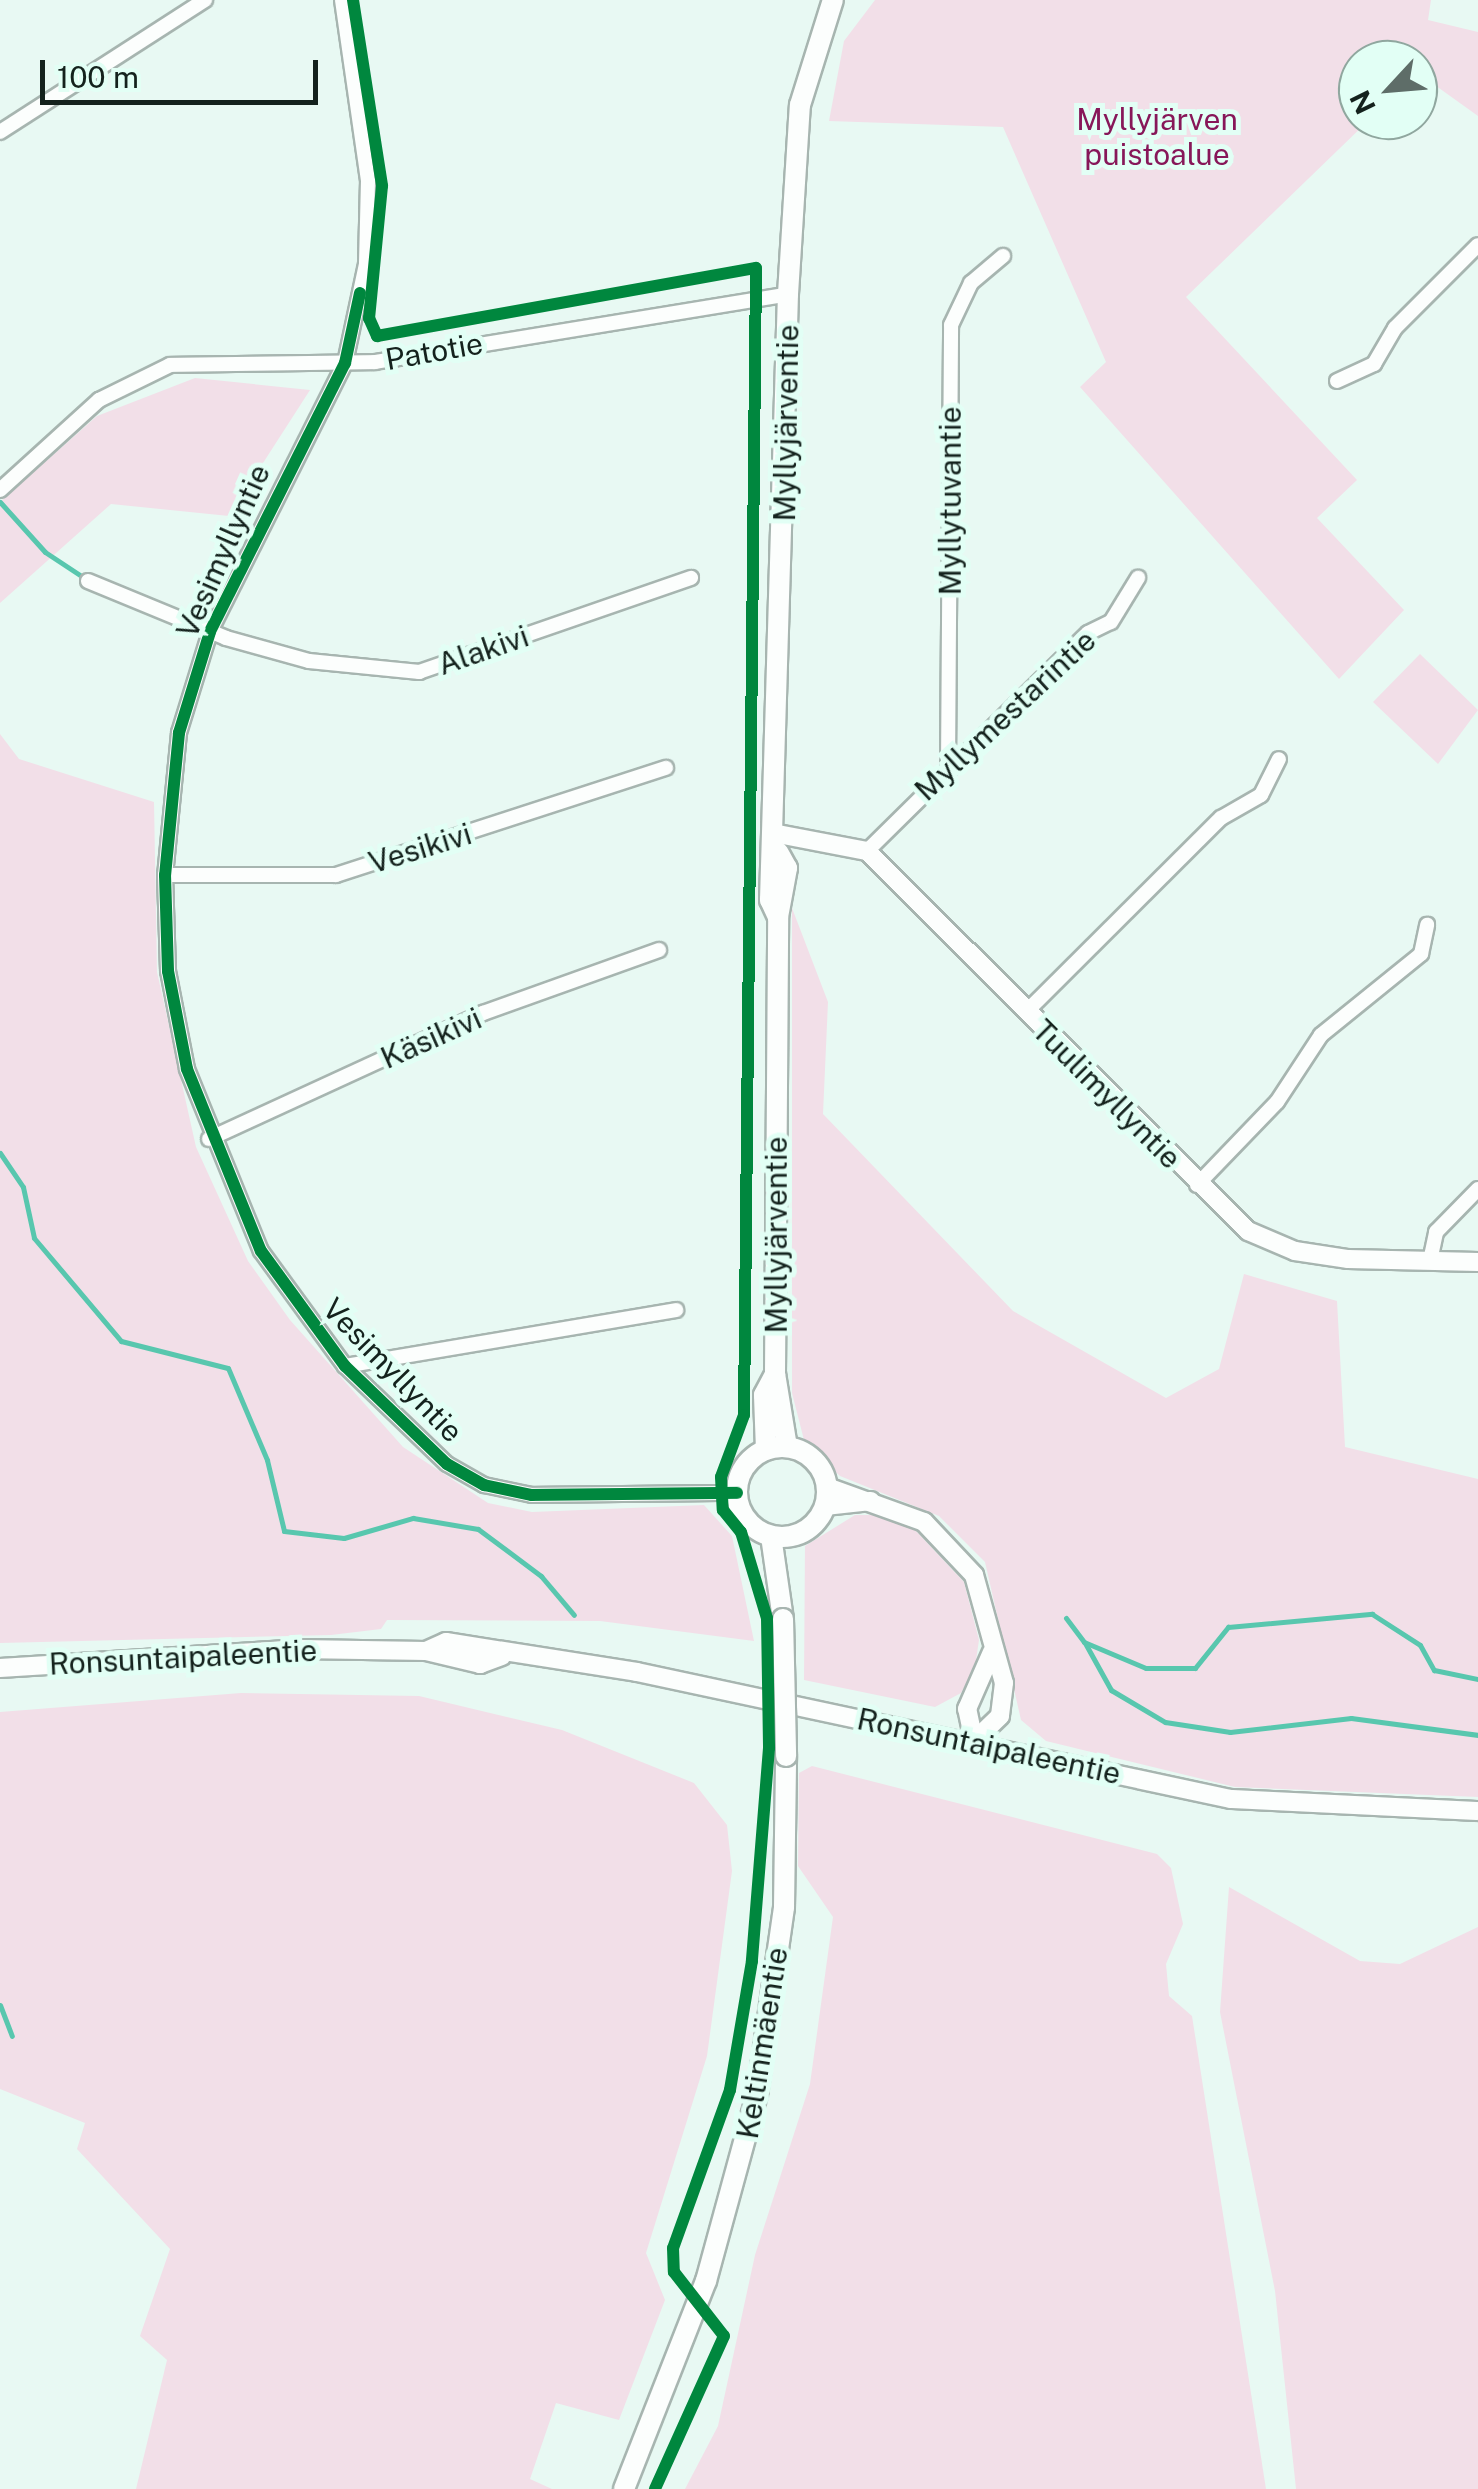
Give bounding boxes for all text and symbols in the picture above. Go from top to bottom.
scale bar [45,40,322,102]
north arrow [1338,40,1438,140]
text: 100 m [57,59,139,95]
text: N [1343,85,1382,120]
park label: Myllyjärven puistoalue [1076,101,1238,172]
street label: Myllyjärventie [766,324,806,522]
street label: Patotie [382,325,486,377]
street label: Myllytuvantie [932,407,968,595]
street label: Vesimyllyntie [169,459,277,643]
street label: Alakivi [433,618,533,682]
street label: Myllymestarintie [907,622,1103,808]
street label: Vesikivi [364,815,476,881]
street label: Käsikivi [375,1000,487,1076]
street label: Tuulimyllyntie [1025,1012,1189,1176]
street label: Myllyjärventie [758,1137,794,1333]
street label: Vesimyllyntie [315,1291,471,1449]
street label: Ronsuntaipaleentie [48,1632,318,1682]
street label: Ronsuntaipaleentie [854,1700,1124,1792]
street label: Keltinmäentie [729,1945,795,2141]

